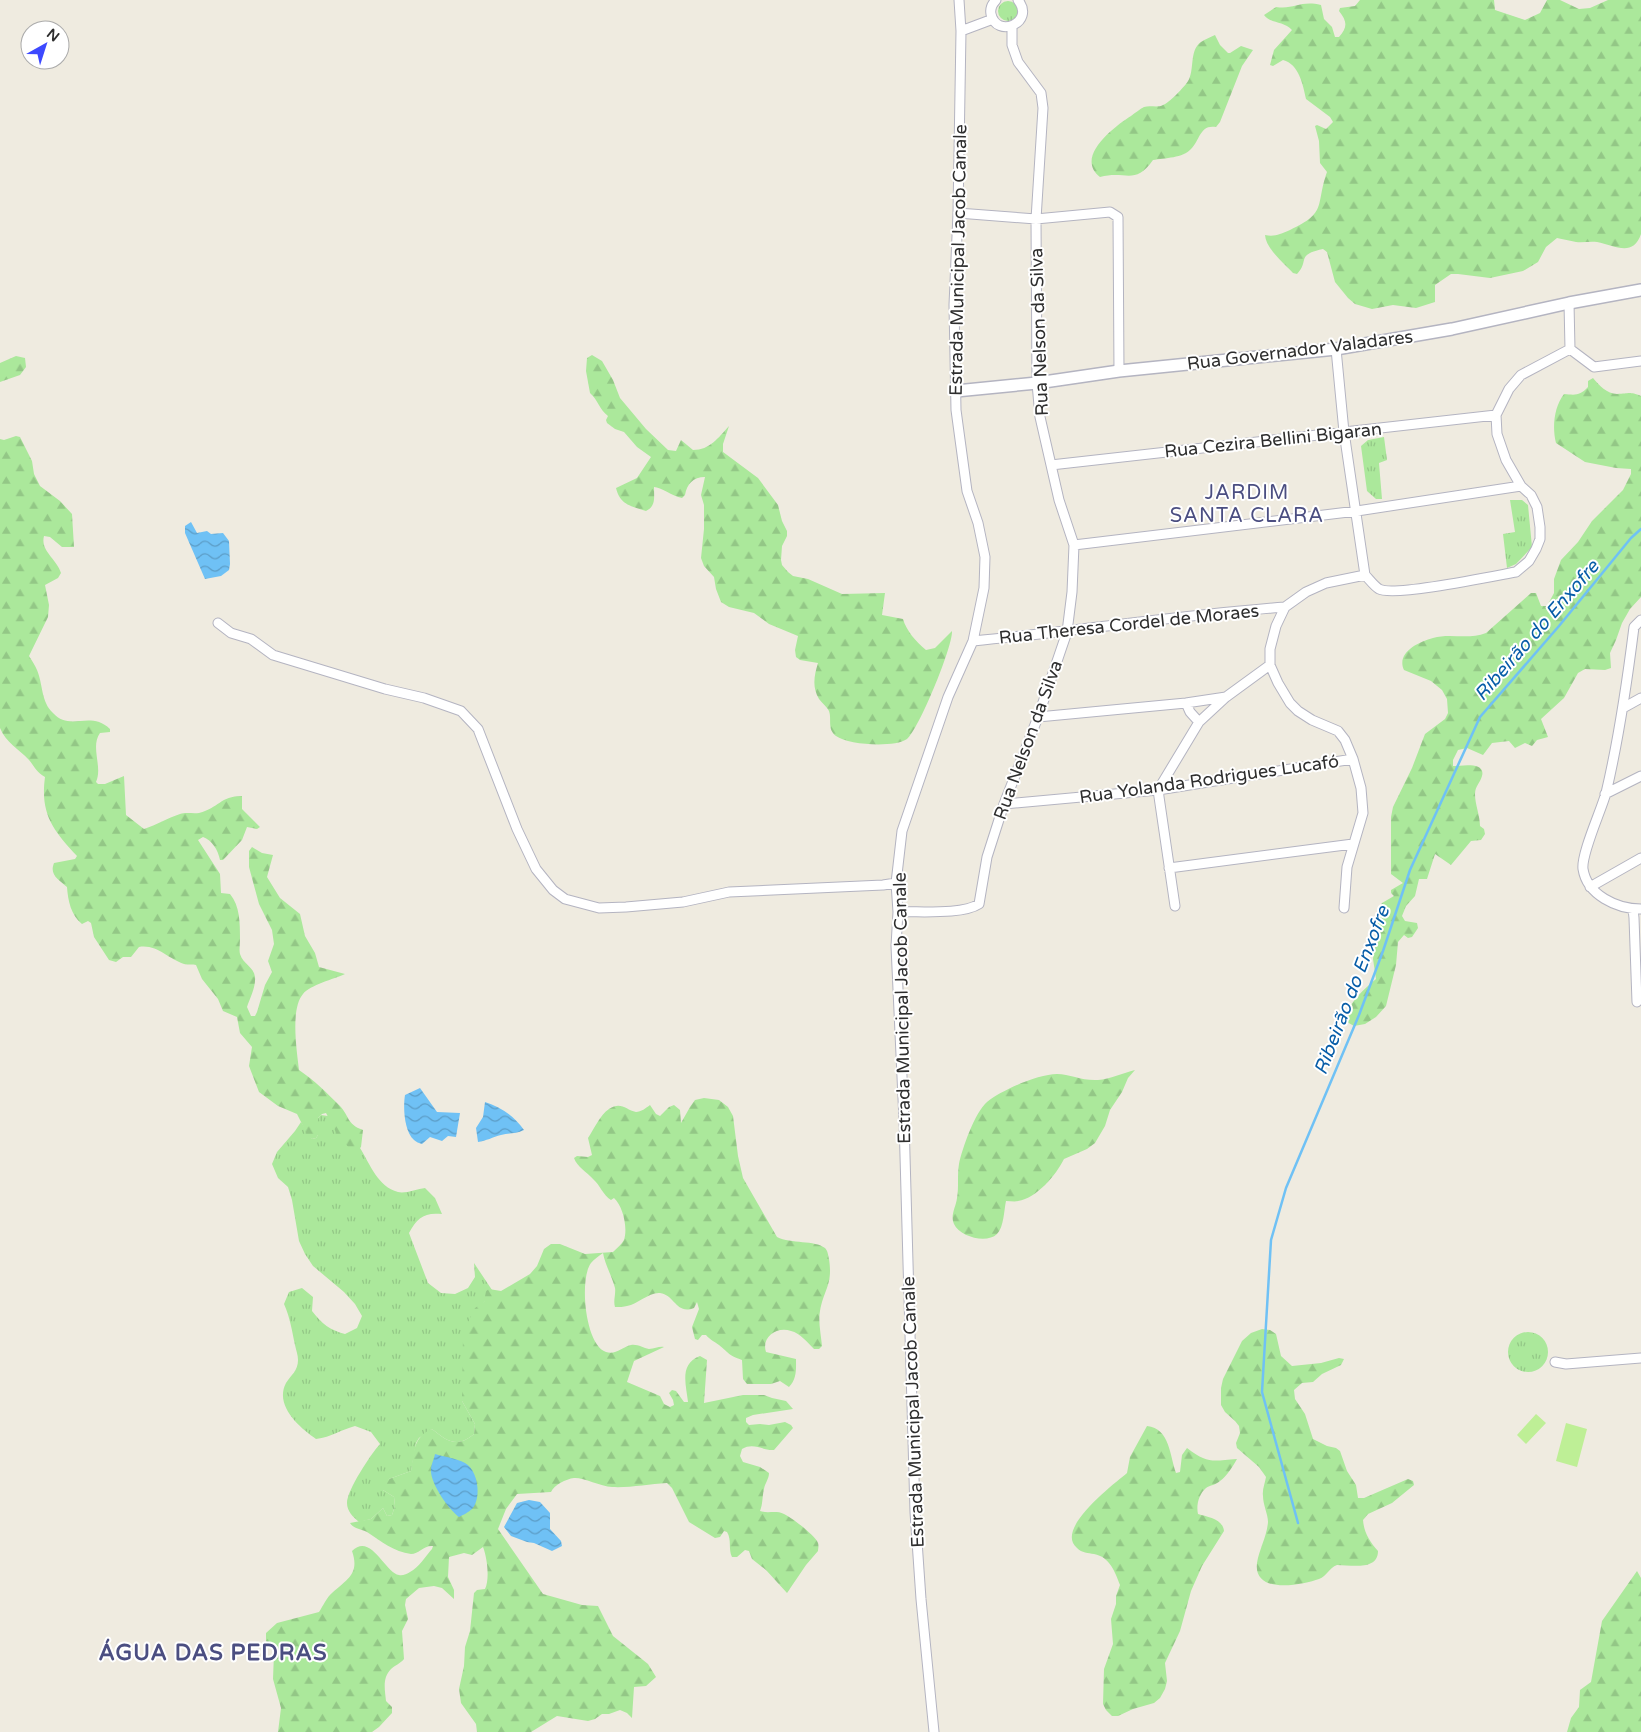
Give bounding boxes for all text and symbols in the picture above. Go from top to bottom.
north arrow [20,20,70,70]
text: N [43,25,63,45]
street label: Estrada Municipal Jacob Canale [945,124,971,396]
street label: Rua Nelson da Silva [1025,248,1053,416]
street label: Rua Governador Valadares [1186,325,1414,375]
street label: Rua Cezira Bellini Bigaran [1163,418,1383,462]
district label: JARDIM SANTA CLARA [1170,481,1324,528]
water label: Ribeirão do Enxofre [1470,555,1604,705]
street label: Rua Theresa Cordel de Moraes [998,599,1260,649]
street label: Rua Nelson da Silva [989,657,1067,823]
street label: Rua Yolanda Rodrigues Lucafó [1078,750,1340,808]
street label: Estrada Municipal Jacob Canale [889,872,915,1144]
water label: Ribeirão do Enxofre [1310,902,1395,1078]
street label: Estrada Municipal Jacob Canale [897,1276,929,1548]
district label: ÁGUA DAS PEDRAS [99,1638,327,1666]

